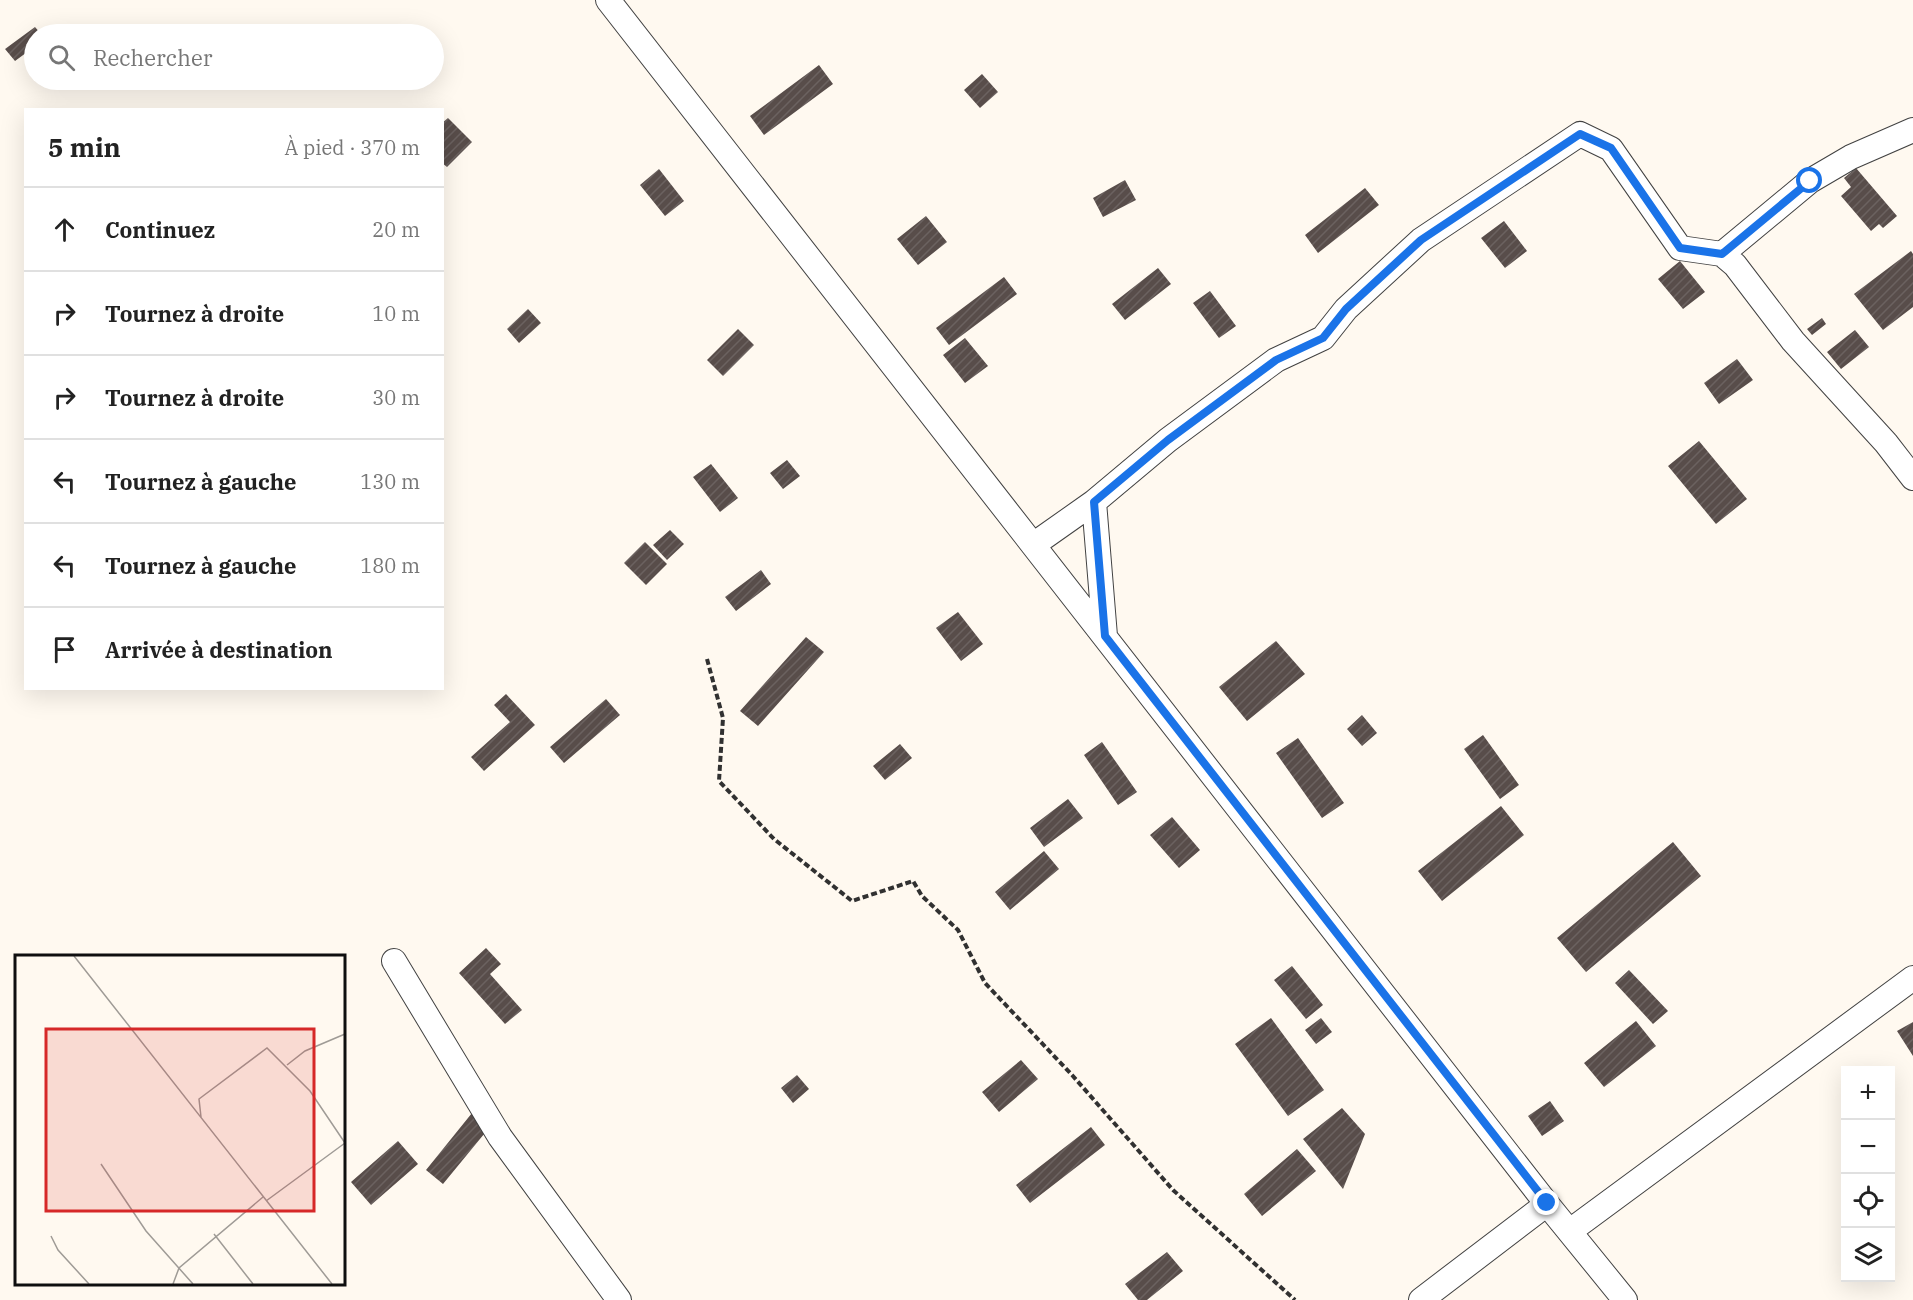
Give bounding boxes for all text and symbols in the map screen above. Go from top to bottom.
search box [24,24,444,90]
icon: search [45,41,78,74]
text: Rechercher [93,43,212,72]
text: 5 min [48,130,121,164]
text: À pied · 370 m [285,134,420,161]
route start [1796,167,1822,193]
icon: ahead [48,213,81,246]
text: Continuez [105,215,215,244]
text: 20 m [372,216,420,243]
icon: right [48,297,81,330]
text: Tournez à droite [105,299,284,328]
text: 10 m [372,300,420,327]
icon: right [48,381,81,414]
text: Tournez à droite [105,383,284,412]
text: 30 m [372,384,420,411]
icon: left [48,465,81,498]
text: Tournez à gauche [105,467,296,496]
text: 130 m [360,468,420,495]
icon: left [48,549,81,582]
text: Tournez à gauche [105,551,296,580]
text: 180 m [360,552,420,579]
icon: arrive [48,633,81,666]
text: Arrivée à destination [105,635,333,664]
inset map [15,955,345,1285]
map controls [1841,1066,1895,1282]
button: + [1841,1066,1895,1120]
button: − [1841,1120,1895,1174]
button: locate [1841,1174,1895,1228]
route end [1533,1189,1559,1215]
button: layers [1841,1228,1895,1282]

